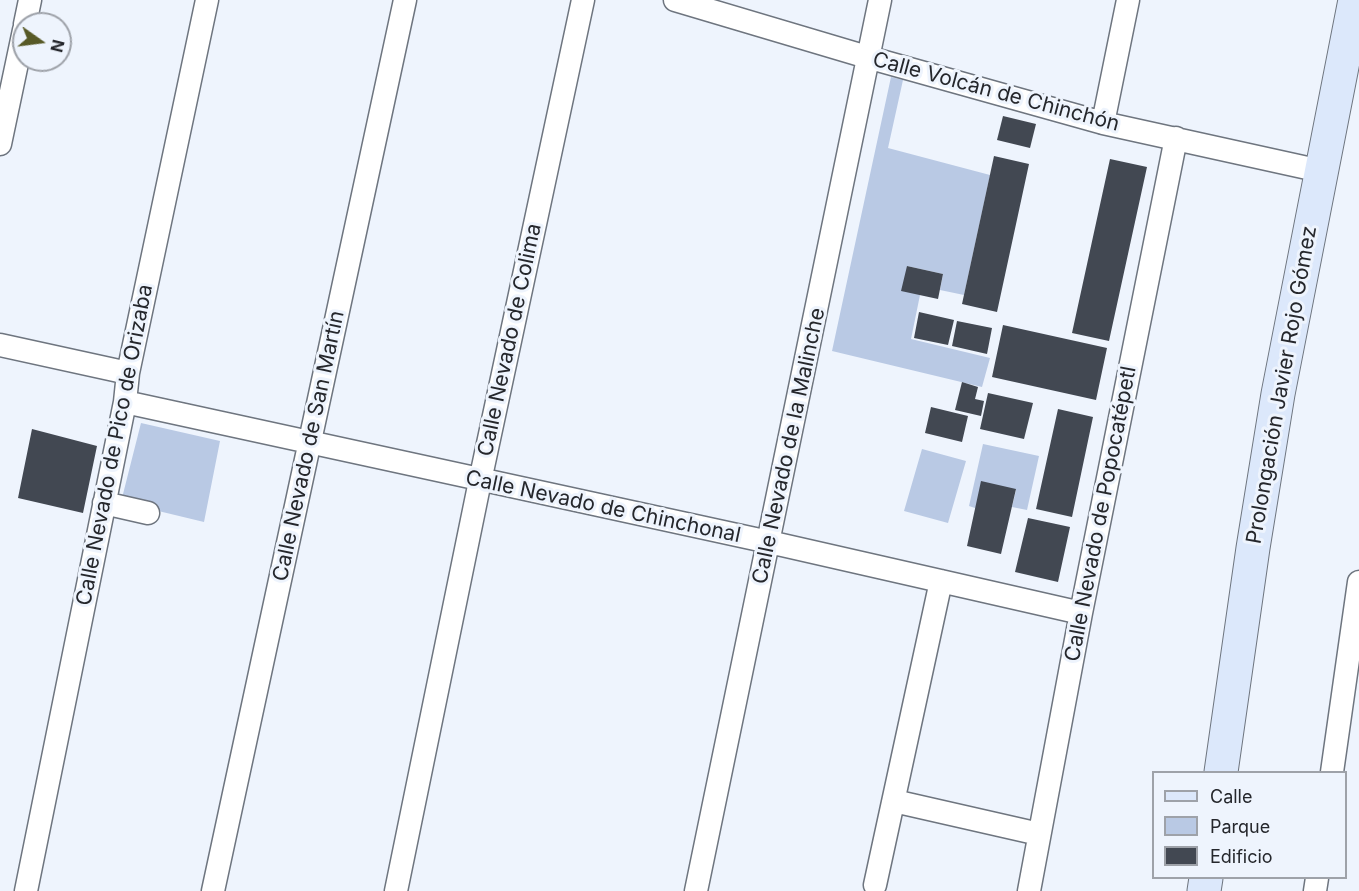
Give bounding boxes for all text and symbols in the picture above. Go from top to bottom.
north arrow [12,12,72,72]
text: N [46,38,69,54]
street label: Calle Volcán de Chinchón [870,47,1122,137]
street label: Calle Nevado de Colima [473,221,547,459]
street label: Prolongación Javier Rojo Gómez [1242,224,1322,546]
street label: Calle Nevado de Pico de Orizaba [71,282,159,608]
street label: Calle Nevado de la Malinche [747,306,831,586]
street label: Calle Nevado de San Martín [268,308,350,584]
street label: Calle Nevado de Popocatépetl [1060,364,1142,664]
street label: Calle Nevado de Chinchonal [463,466,743,548]
legend [1152,771,1347,879]
text: Calle [1210,786,1252,807]
text: Parque [1210,816,1270,837]
text: Edificio [1210,846,1273,867]

